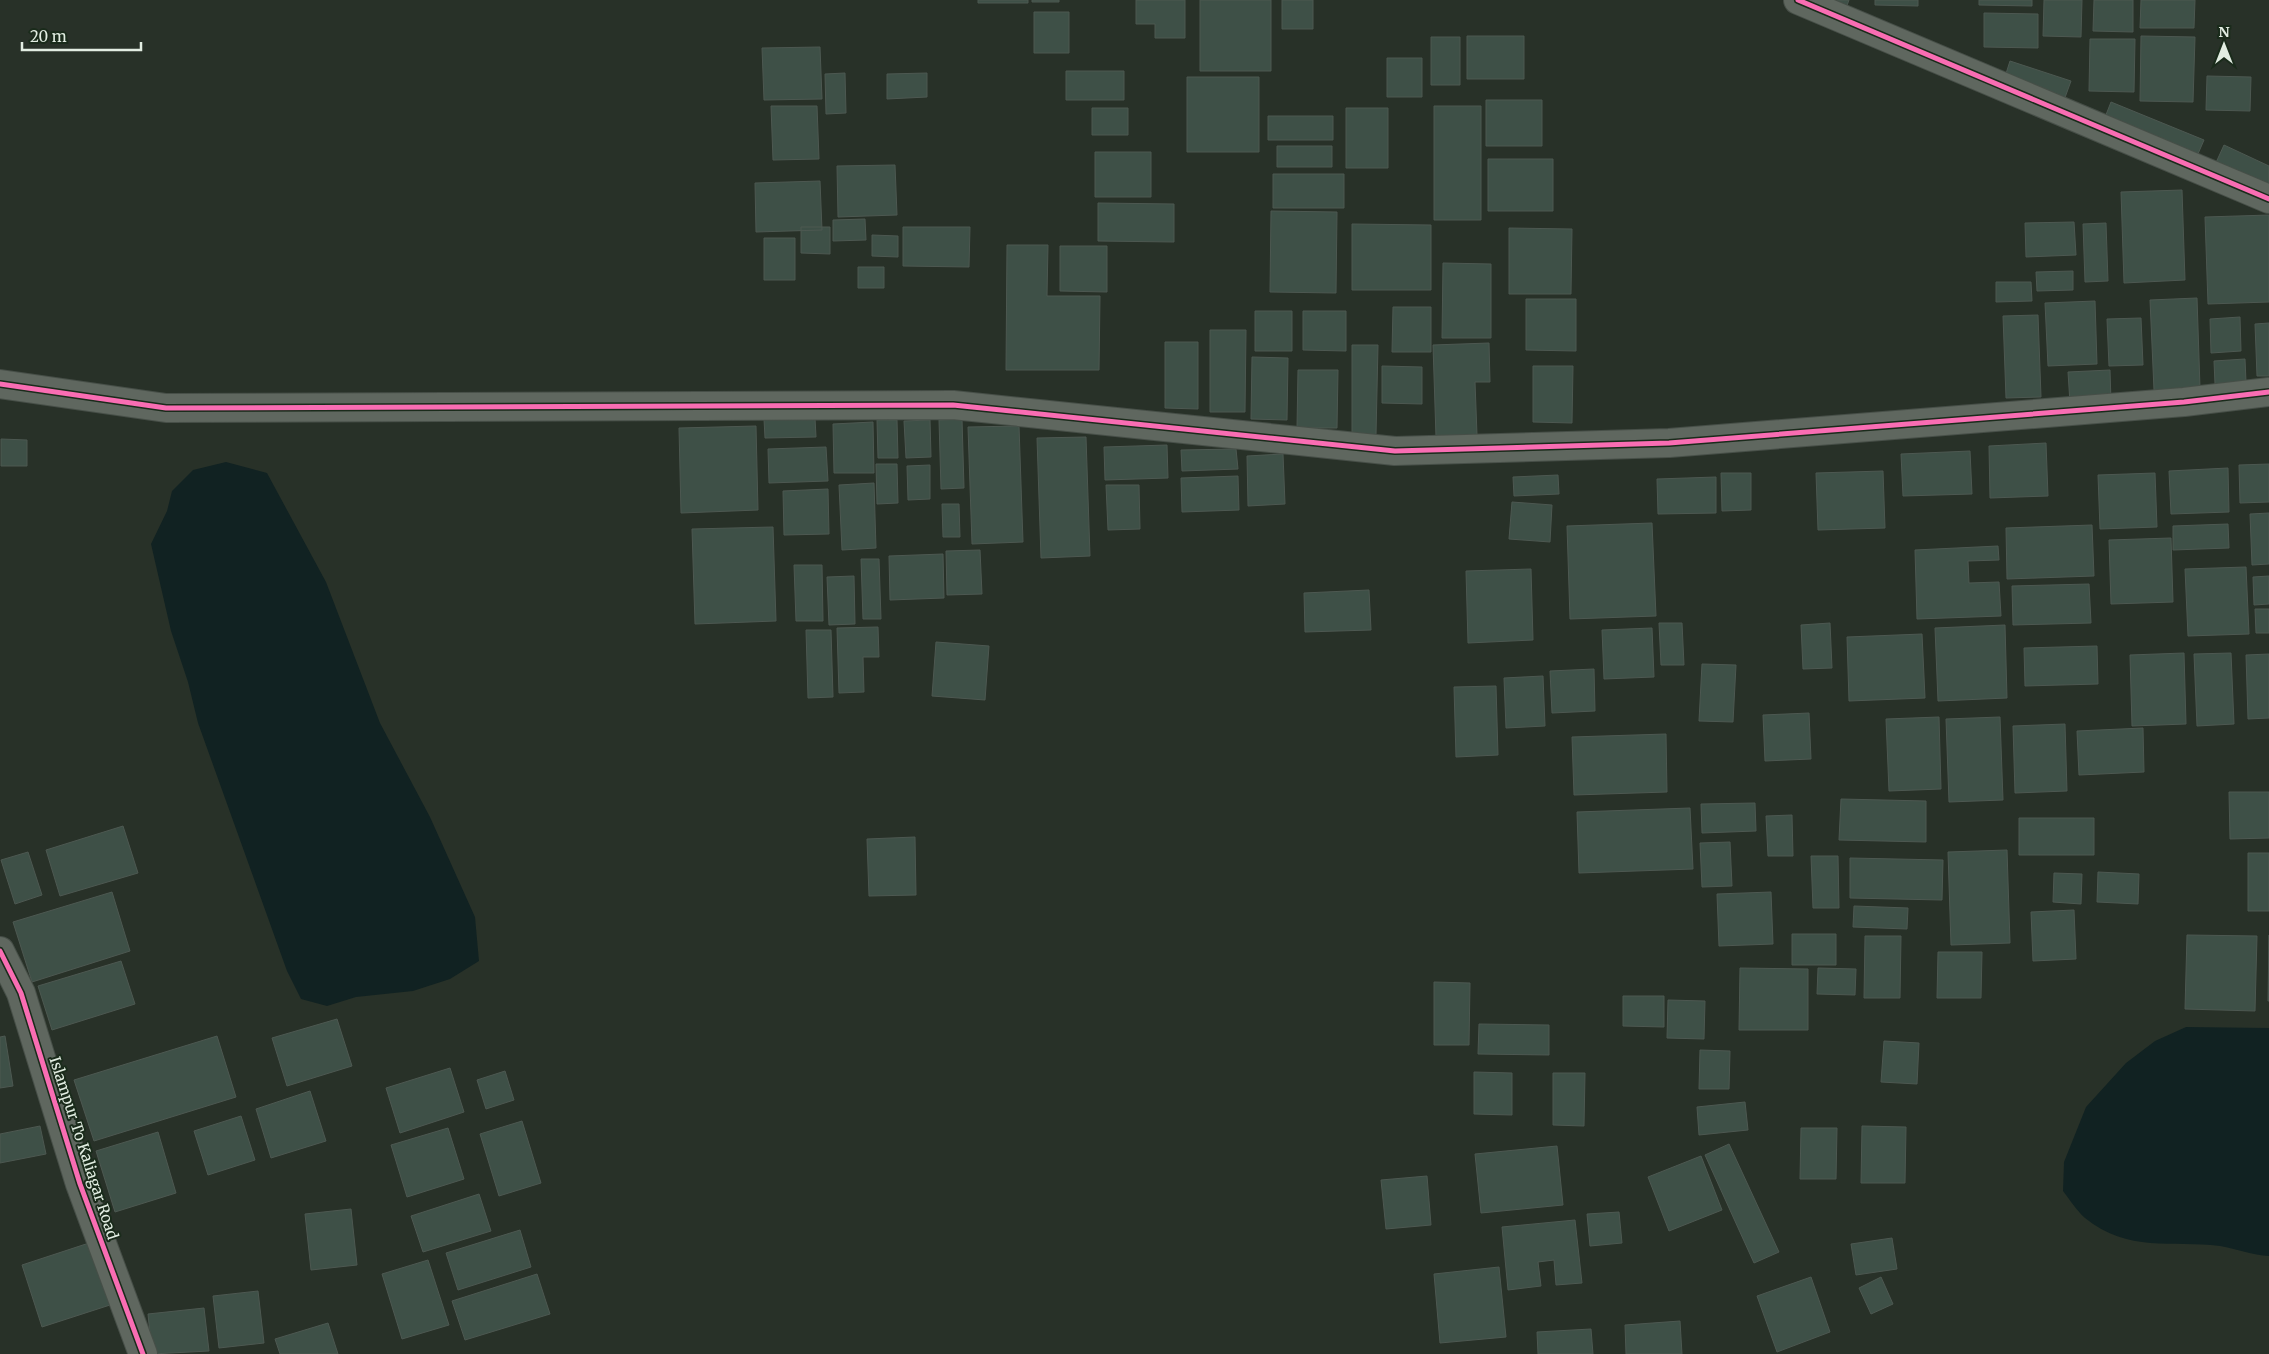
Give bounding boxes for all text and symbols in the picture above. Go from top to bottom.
scale bar [22,20,141,52]
north arrow [2199,20,2249,70]
text: N [2218,23,2230,41]
text: 20 m [30,27,67,46]
street label: Islampur To Kaliagar Road [45,1054,123,1242]

